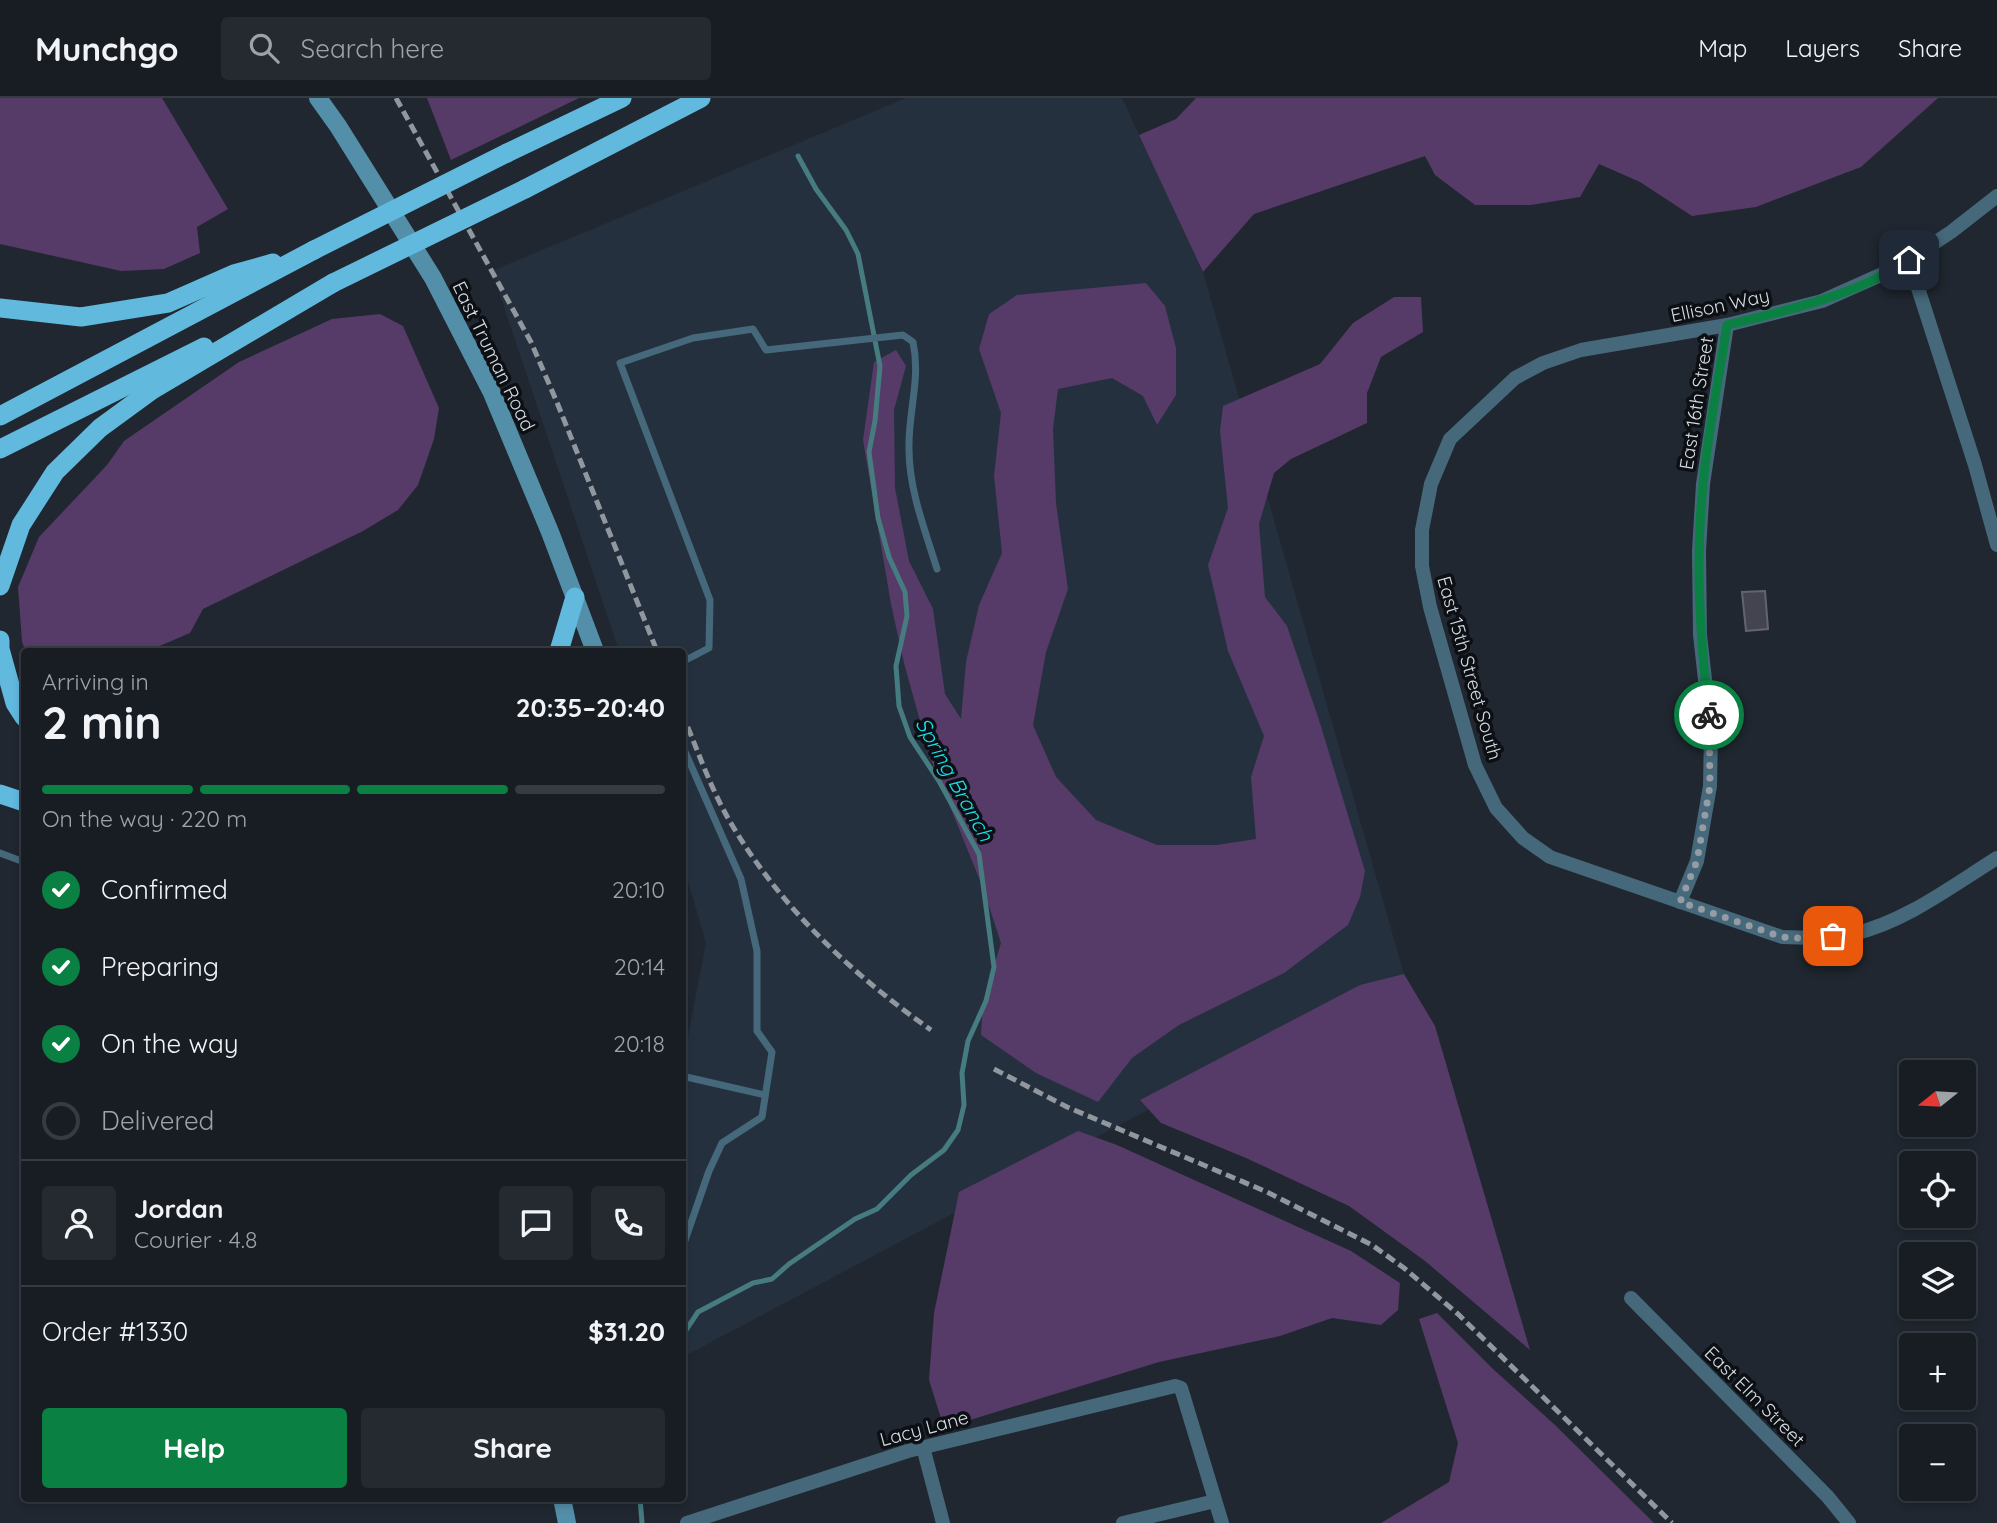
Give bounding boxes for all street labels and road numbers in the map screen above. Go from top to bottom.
street label: East Truman Road [447,277,541,435]
street label: Ellison Way [1668,283,1772,327]
street label: East 16th Street [1674,335,1718,471]
street label: East 15th Street South [1432,573,1508,763]
street label: East Elm Street [1700,1341,1810,1451]
street label: Lacy Lane [877,1405,971,1451]

